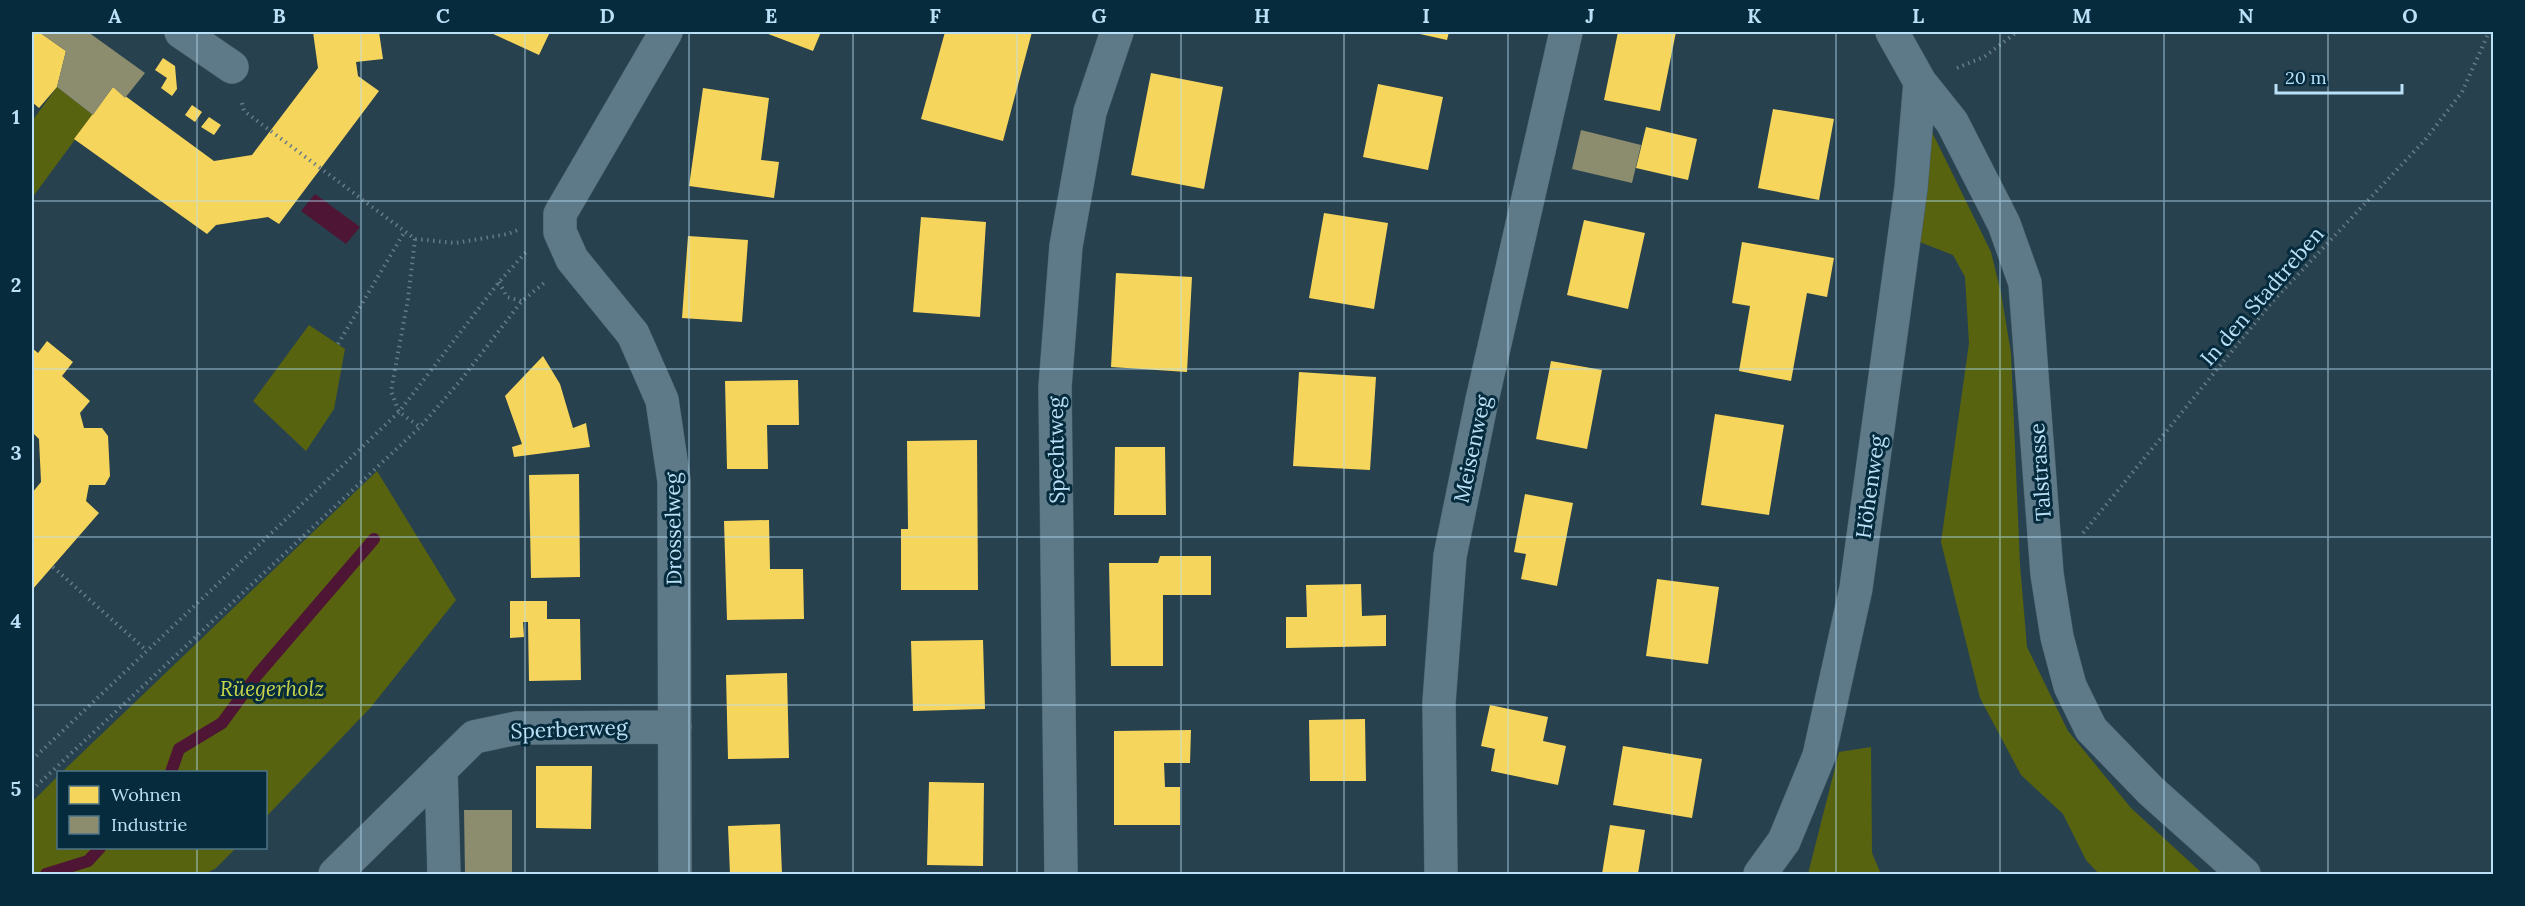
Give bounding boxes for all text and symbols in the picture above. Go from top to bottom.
text: A [108,3,122,28]
text: B [272,3,286,28]
text: C [436,3,450,28]
text: D [599,3,615,28]
text: E [765,3,777,28]
text: F [929,3,941,28]
text: G [1091,3,1107,28]
text: H [1254,3,1270,28]
text: I [1422,3,1430,28]
text: J [1585,3,1595,28]
text: K [1747,3,1762,28]
text: L [1912,3,1924,28]
text: M [2072,3,2092,28]
text: N [2238,3,2254,28]
text: O [2402,3,2418,28]
scale bar [2276,57,2402,95]
text: 20 m [2285,66,2327,89]
text: 1 [12,104,20,129]
street label: In den Stadtreben [2194,221,2330,371]
text: 2 [11,272,21,297]
street label: Meisenweg [1447,392,1497,505]
street label: Spechtweg [1042,396,1070,504]
street label: Talstrasse [2023,422,2057,522]
street label: Höhenweg [1849,433,1891,540]
text: 3 [10,440,22,465]
street label: Drosselweg [659,472,687,586]
text: 4 [11,608,22,633]
park label: Rüegerholz [220,675,324,702]
street label: Sperberweg [510,713,628,745]
legend [57,771,267,849]
text: 5 [11,776,22,801]
text: Wohnen [111,783,181,806]
text: Industrie [111,813,187,836]

